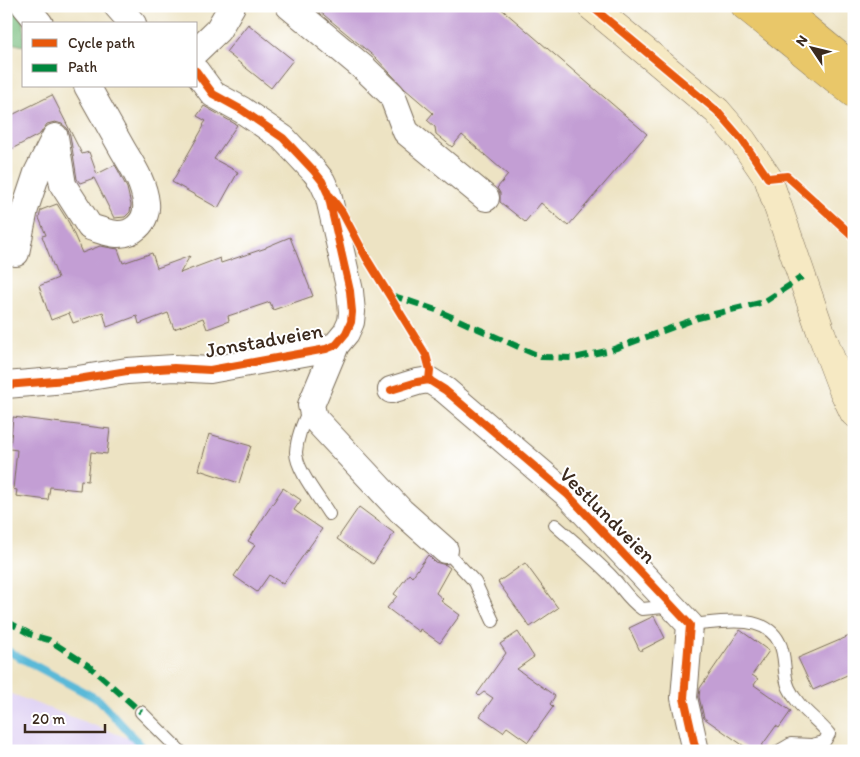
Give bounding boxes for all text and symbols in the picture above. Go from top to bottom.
legend [22,22,198,88]
north arrow [788,22,838,72]
text: N [792,32,811,50]
text: Cycle path [68,34,135,52]
text: Path [68,58,97,76]
street label: Jonstadveien [203,317,325,363]
street label: Vestlundveien [555,462,662,569]
scale bar [25,702,105,734]
text: 20 m [32,710,66,728]

